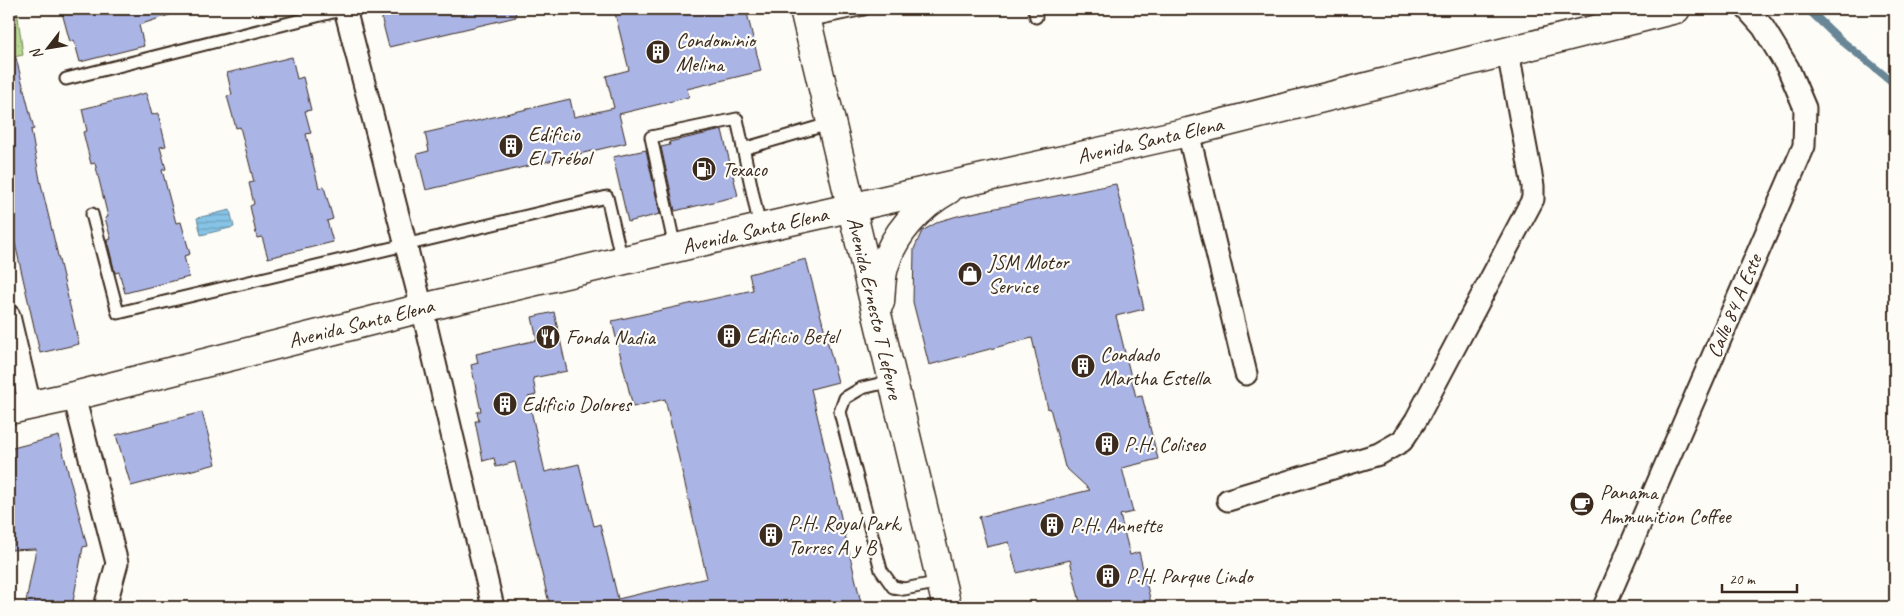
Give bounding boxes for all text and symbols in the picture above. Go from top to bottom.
north arrow [22,22,72,72]
place label: Condominio Melina [676,27,758,77]
building icon: Condominio Melina [645,39,671,65]
text: N [27,44,47,63]
street label: Avenida Santa Elena [1075,110,1227,169]
place label: Edificio El Trébol [528,121,594,171]
building icon: Edificio El Trébol [498,133,524,159]
fuel station icon: Texaco [691,156,717,182]
place label: Texaco [722,156,769,182]
street label: Avenida Santa Elena [680,200,832,259]
street label: Avenida Ernesto T Lefevre [841,215,909,403]
street label: Calle 84 A Este [1701,248,1768,362]
place label: JSM Motor Service [987,249,1070,299]
shop icon: JSM Motor Service [957,261,983,287]
street label: Avenida Santa Elena [286,292,438,354]
building icon: Edificio Betel [716,323,742,349]
place label: Edificio Betel [746,323,841,349]
restaurant icon: Fonda Nadia [535,324,561,350]
place label: Fonda Nadia [566,324,656,350]
place label: Condado Martha Estella [1100,341,1212,391]
building icon: Condado Martha Estella [1070,353,1096,379]
building icon: Edificio Dolores [492,391,518,417]
place label: Edificio Dolores [522,391,633,417]
building icon: P.H. Coliseo [1094,431,1120,457]
place label: P.H. Coliseo [1124,431,1207,457]
place label: Panama Ammunition Coffee [1600,479,1733,529]
cafe icon: Panama Ammunition Coffee [1569,491,1595,517]
place label: P.H. Royal Park, Torres A y B [788,510,902,560]
building icon: P.H. Annette [1039,512,1065,538]
place label: P.H. Annette [1070,512,1163,538]
building icon: P.H. Royal Park, Torres A y B [758,522,784,548]
scale bar [1722,561,1796,593]
building icon: P.H. Parque Lindo [1095,563,1121,589]
place label: P.H. Parque Lindo [1126,563,1255,589]
text: 20 m [1729,570,1756,589]

